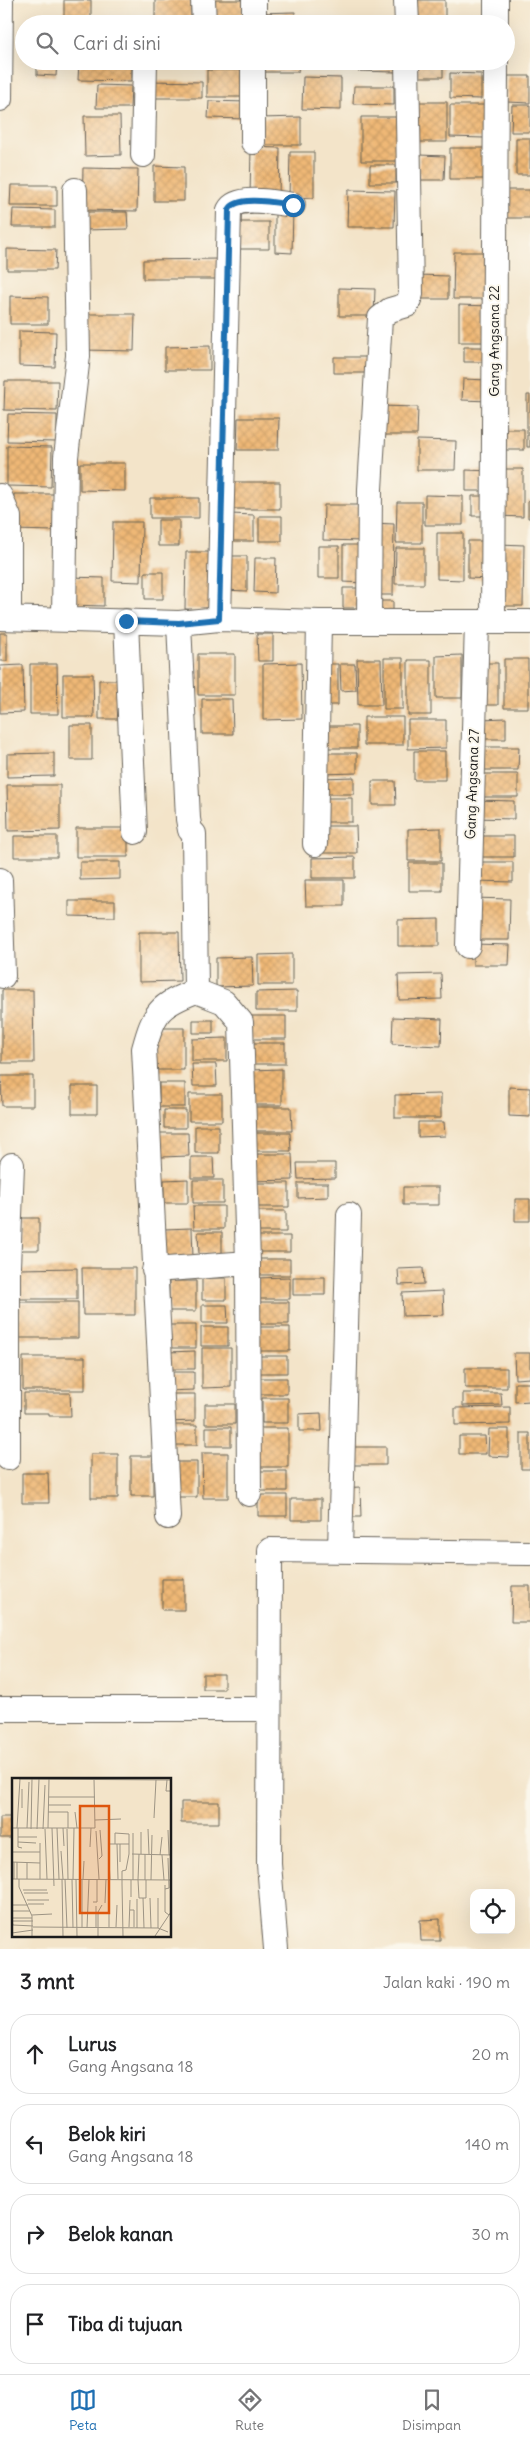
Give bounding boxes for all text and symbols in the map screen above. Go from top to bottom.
search box [15,15,515,70]
icon: search [33,29,61,57]
text: Cari di sini [73,31,161,55]
route start [282,194,305,217]
street label: Gang Angsana 22 [485,285,503,397]
route end [115,610,138,633]
street label: Gang Angsana 27 [461,728,483,840]
inset map [12,1778,171,1936]
map controls [470,1889,515,1934]
button: locate [470,1889,515,1934]
text: 3 mnt [20,1968,74,1995]
text: Jalan kaki · 190 m [383,1972,510,1992]
text: Lurus [68,2032,117,2056]
icon: ahead [21,2040,49,2068]
text: 20 m [472,2044,509,2064]
text: Gang Angsana 18 [68,2056,193,2076]
text: Belok kiri [68,2122,146,2146]
icon: left [21,2130,49,2158]
text: 140 m [465,2134,509,2154]
text: Gang Angsana 18 [68,2146,193,2166]
icon: right [21,2220,49,2248]
text: Belok kanan [68,2222,173,2246]
text: 30 m [472,2224,509,2244]
icon: arrive [21,2310,49,2338]
text: Tiba di tujuan [68,2312,183,2336]
tab: Peta [69,2386,97,2434]
tab: Rute [235,2386,264,2434]
tab: Disimpan [402,2386,461,2434]

